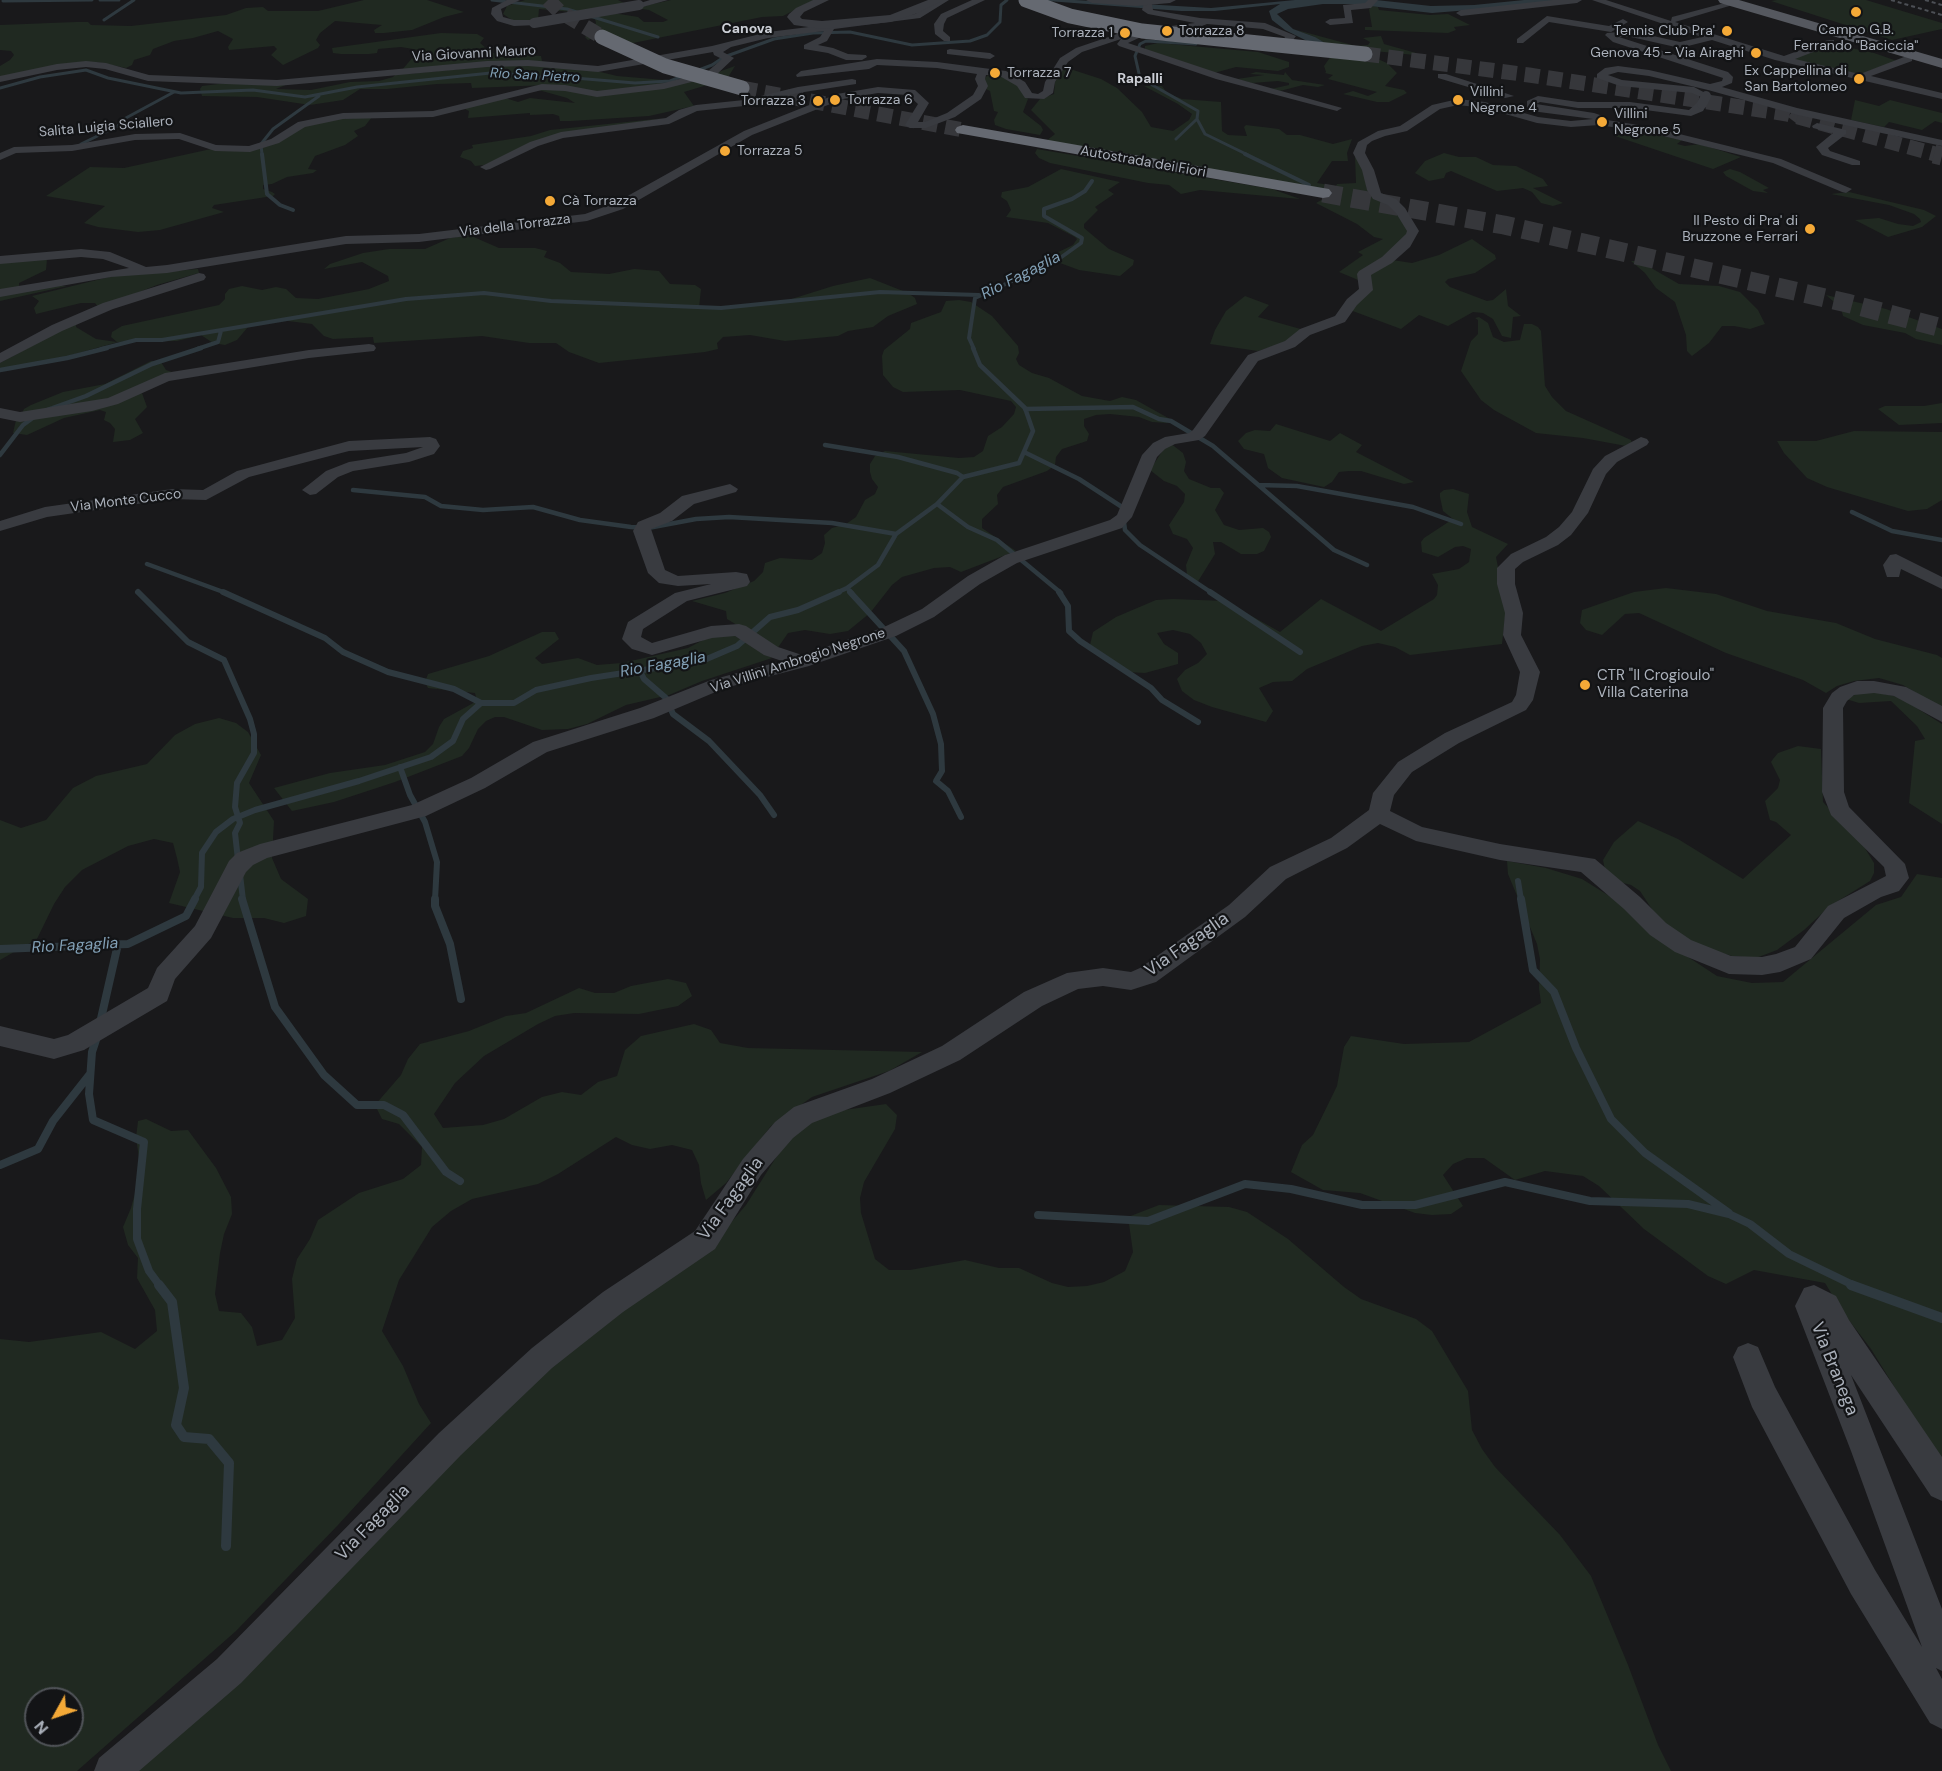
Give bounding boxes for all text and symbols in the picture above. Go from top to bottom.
marker: Campo G.B. Ferrando "Baciccia" [1849,5,1863,19]
district label: Canova [721,21,773,37]
place label: Campo G.B. Ferrando "Baciccia" [1794,22,1918,54]
place label: Torrazza 8 [1179,23,1245,39]
place label: Tennis Club Pra' [1613,23,1715,39]
marker: Torrazza 8 [1160,24,1174,38]
marker: Tennis Club Pra' [1720,24,1734,38]
place label: Torrazza 1 [1052,25,1113,41]
marker: Torrazza 1 [1118,26,1132,40]
street label: Via Giovanni Mauro [411,42,537,66]
place label: Genova 45 - Via Airaghi [1590,45,1744,61]
marker: Genova 45 - Via Airaghi [1749,46,1763,60]
place label: Ex Cappellina di San Bartolomeo [1744,63,1847,96]
water label: Rio San Pietro [490,65,580,87]
place label: Torrazza 7 [1007,65,1072,81]
marker: Torrazza 7 [988,66,1002,80]
district label: Rapalli [1117,71,1163,87]
marker: Ex Cappellina di San Bartolomeo [1852,72,1866,86]
place label: Villini Negrone 4 [1470,84,1537,116]
place label: Torrazza 6 [847,92,913,108]
place label: Torrazza 3 [741,93,806,109]
marker: Torrazza 6 [828,93,842,107]
marker: Villini Negrone 4 [1451,93,1465,107]
marker: Torrazza 3 [811,94,825,108]
place label: Villini Negrone 5 [1614,106,1681,138]
street label: Salita Luigia Sciallero [38,113,174,141]
marker: Villini Negrone 5 [1595,115,1609,129]
place label: Torrazza 5 [737,143,803,159]
street label: Autostrada dei Fiori [1079,143,1207,181]
marker: Torrazza 5 [718,144,732,158]
place label: Cà Torrazza [562,193,637,209]
marker: Cà Torrazza [543,194,557,208]
street label: Via della Torrazza [459,211,571,241]
place label: Il Pesto di Pra' di Bruzzone e Ferrari [1682,213,1798,246]
marker: Il Pesto di Pra' di Bruzzone e Ferrari [1803,222,1817,236]
water label: Rio Fagaglia [978,248,1064,304]
street label: Via Monte Cucco [70,486,182,516]
street label: Via Villini Ambrogio Negrone [708,625,888,697]
water label: Rio Fagaglia [618,648,708,682]
place label: CTR "Il Crogioulo" Villa Caterina [1597,667,1714,702]
marker: CTR "Il Crogioulo" Villa Caterina [1578,678,1592,692]
street label: Via Fagaglia [1141,908,1233,982]
water label: Rio Fagaglia [31,934,119,958]
street label: Via Fagaglia [694,1153,768,1245]
street label: Via Branega [1806,1319,1862,1419]
street label: Via Fagaglia [331,1480,415,1566]
north arrow [24,1687,84,1747]
text: N [30,1716,53,1739]

